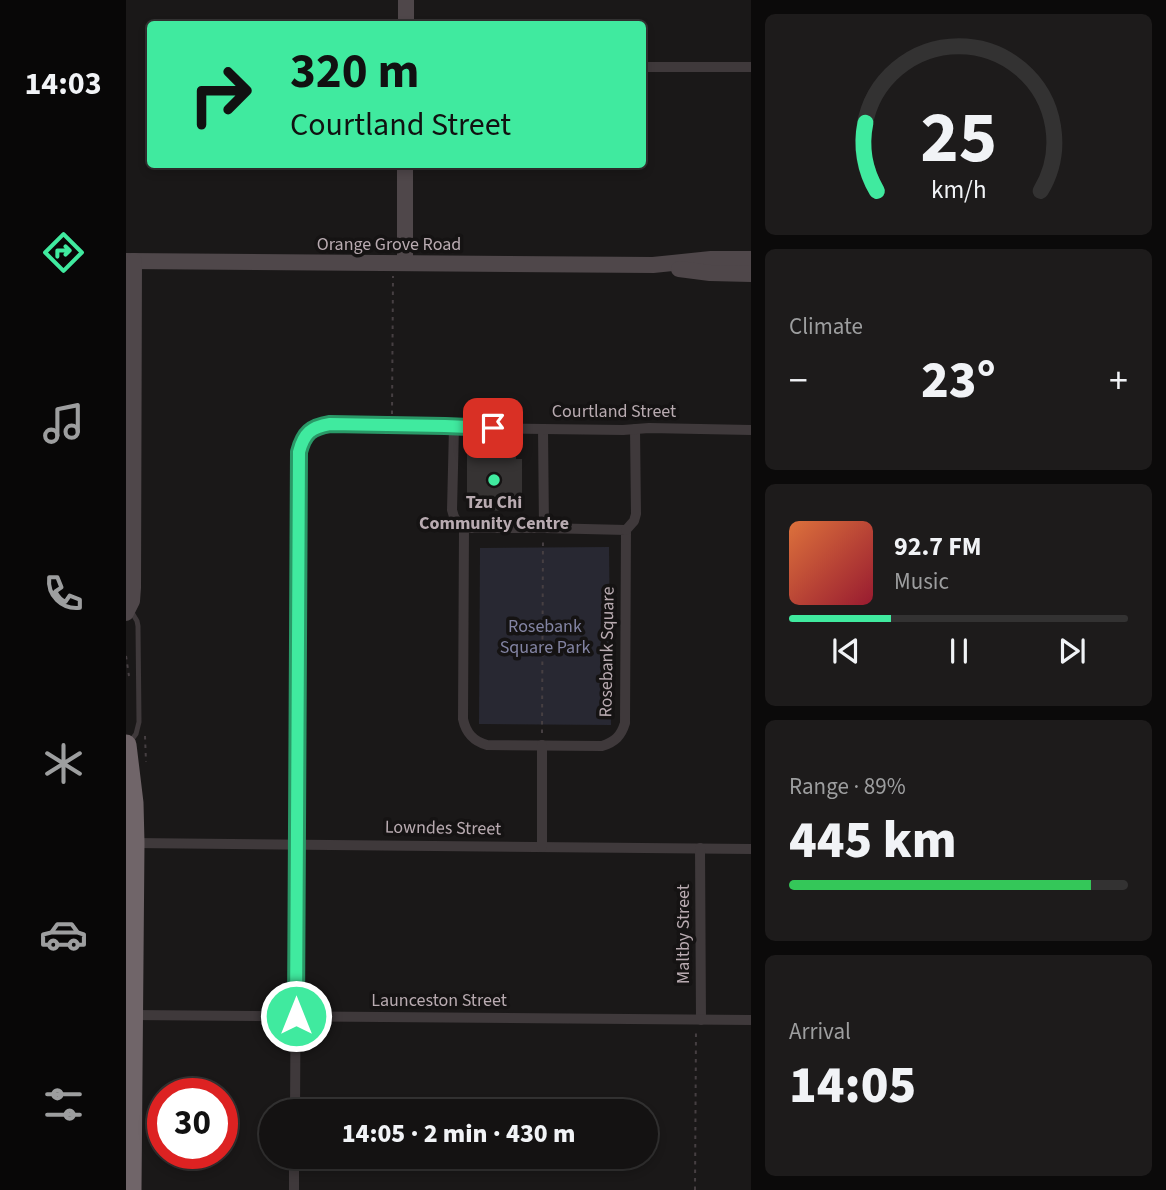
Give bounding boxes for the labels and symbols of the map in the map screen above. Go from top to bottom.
street label: Orange Grove Road [317,232,461,257]
pin [463,398,523,458]
street label: Courtland Street [552,399,676,424]
marker: Tzu Chi Community Centre [486,472,502,488]
place label: Tzu Chi Community Centre [419,490,569,536]
street label: Rosebank Square [593,586,621,718]
park label: Rosebank Square Park [500,614,590,660]
street label: Lowndes Street [385,814,501,842]
street label: Maltby Street [671,884,696,984]
position arrow [259,979,333,1053]
street label: Launceston Street [371,988,507,1013]
speed limit sign: 30 [147,1078,238,1169]

